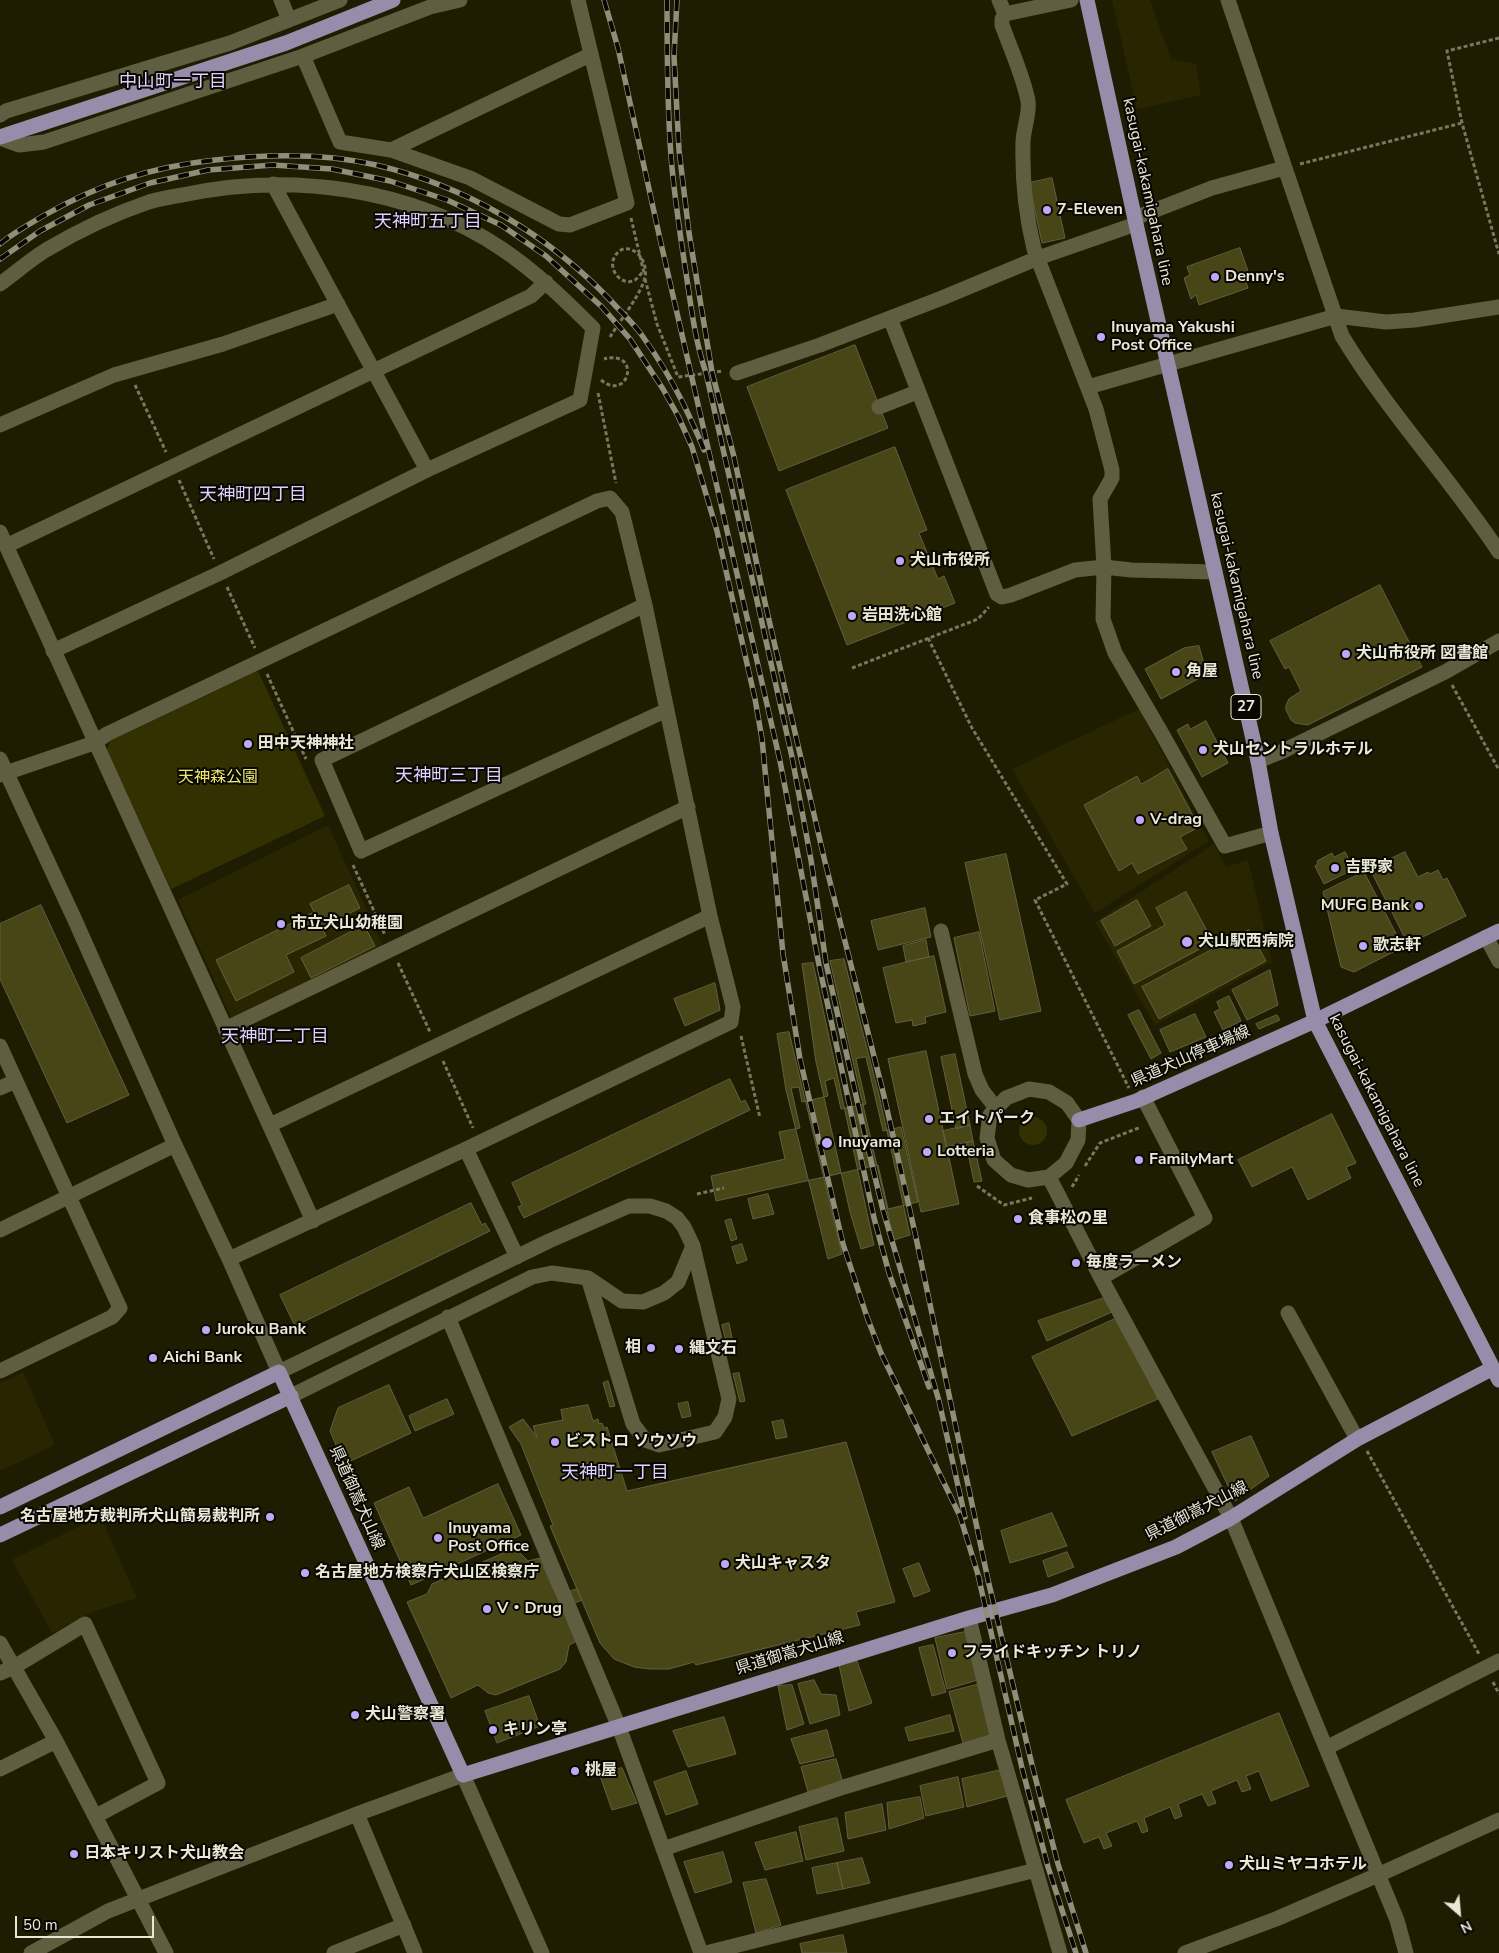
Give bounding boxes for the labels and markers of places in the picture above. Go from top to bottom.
place label: 7-Eleven [1057,200,1123,220]
marker: 7-Eleven [1041,204,1053,216]
place label: Denny's [1225,267,1285,287]
marker: Denny's [1209,271,1221,283]
place label: Inuyama Yakushi Post Office [1111,318,1235,356]
marker: Inuyama Yakushi Post Office [1095,331,1107,343]
place label: 犬山市役所 [910,551,990,571]
marker: 犬山市役所 [894,555,906,567]
place label: 岩田洗心館 [862,606,942,626]
marker: 岩田洗心館 [846,610,858,622]
place label: 犬山市役所 図書館 [1356,644,1488,664]
marker: 犬山市役所 図書館 [1340,648,1352,660]
place label: 角屋 [1186,662,1218,682]
marker: 角屋 [1170,666,1182,678]
place label: 田中天神神社 [258,734,354,754]
marker: 田中天神神社 [242,738,254,750]
place label: 犬山セントラルホテル [1213,740,1373,760]
marker: 犬山セントラルホテル [1197,744,1209,756]
place label: V-drag [1150,810,1202,830]
marker: V-drag [1134,814,1146,826]
place label: 吉野家 [1345,858,1393,878]
marker: 吉野家 [1329,862,1341,874]
place label: MUFG Bank [1321,896,1409,916]
marker: MUFG Bank [1413,900,1425,912]
place label: 市立犬山幼稚園 [291,914,403,934]
marker: 市立犬山幼稚園 [275,918,287,930]
place label: 犬山駅西病院 [1198,932,1294,952]
marker: 犬山駅西病院 [1180,935,1194,949]
place label: 歌志軒 [1373,936,1421,956]
marker: 歌志軒 [1357,940,1369,952]
place label: エイトパーク [939,1109,1035,1129]
marker: エイトパーク [923,1113,935,1125]
place label: Inuyama [838,1133,901,1153]
marker: Inuyama [820,1136,834,1150]
place label: Lotteria [937,1142,995,1162]
marker: Lotteria [921,1146,933,1158]
place label: FamilyMart [1149,1150,1233,1170]
marker: FamilyMart [1133,1154,1145,1166]
place label: 食事松の里 [1028,1209,1108,1229]
marker: 食事松の里 [1012,1213,1024,1225]
place label: 毎度ラーメン [1086,1253,1182,1273]
marker: 毎度ラーメン [1070,1257,1082,1269]
place label: Juroku Bank [216,1320,306,1340]
marker: Juroku Bank [200,1324,212,1336]
place label: 相 [625,1338,641,1358]
place label: 縄文石 [689,1339,737,1359]
marker: 相 [645,1342,657,1354]
marker: 縄文石 [673,1343,685,1355]
place label: Aichi Bank [163,1348,242,1368]
marker: Aichi Bank [147,1352,159,1364]
place label: ビストロ ソウソウ [565,1432,697,1452]
marker: ビストロ ソウソウ [549,1436,561,1448]
place label: 名古屋地方裁判所犬山簡易裁判所 [20,1507,260,1527]
marker: 名古屋地方裁判所犬山簡易裁判所 [264,1511,276,1523]
place label: Inuyama Post Office [448,1519,529,1557]
marker: Inuyama Post Office [432,1532,444,1544]
place label: 犬山キャスタ [735,1554,831,1574]
marker: 犬山キャスタ [719,1558,731,1570]
place label: 名古屋地方検察庁犬山区検察庁 [315,1563,539,1583]
marker: 名古屋地方検察庁犬山区検察庁 [299,1567,311,1579]
place label: V・Drug [497,1599,562,1619]
marker: V・Drug [481,1603,493,1615]
place label: フライドキッチン トリノ [962,1643,1142,1663]
marker: フライドキッチン トリノ [946,1647,958,1659]
place label: 犬山警察署 [365,1705,445,1725]
marker: 犬山警察署 [349,1709,361,1721]
place label: キリン亭 [503,1720,567,1740]
marker: キリン亭 [487,1724,499,1736]
place label: 桃屋 [585,1761,617,1781]
marker: 桃屋 [569,1765,581,1777]
place label: 日本キリスト犬山教会 [84,1844,244,1864]
marker: 日本キリスト犬山教会 [68,1848,80,1860]
place label: 犬山ミヤコホテル [1239,1855,1367,1875]
marker: 犬山ミヤコホテル [1223,1859,1235,1871]

